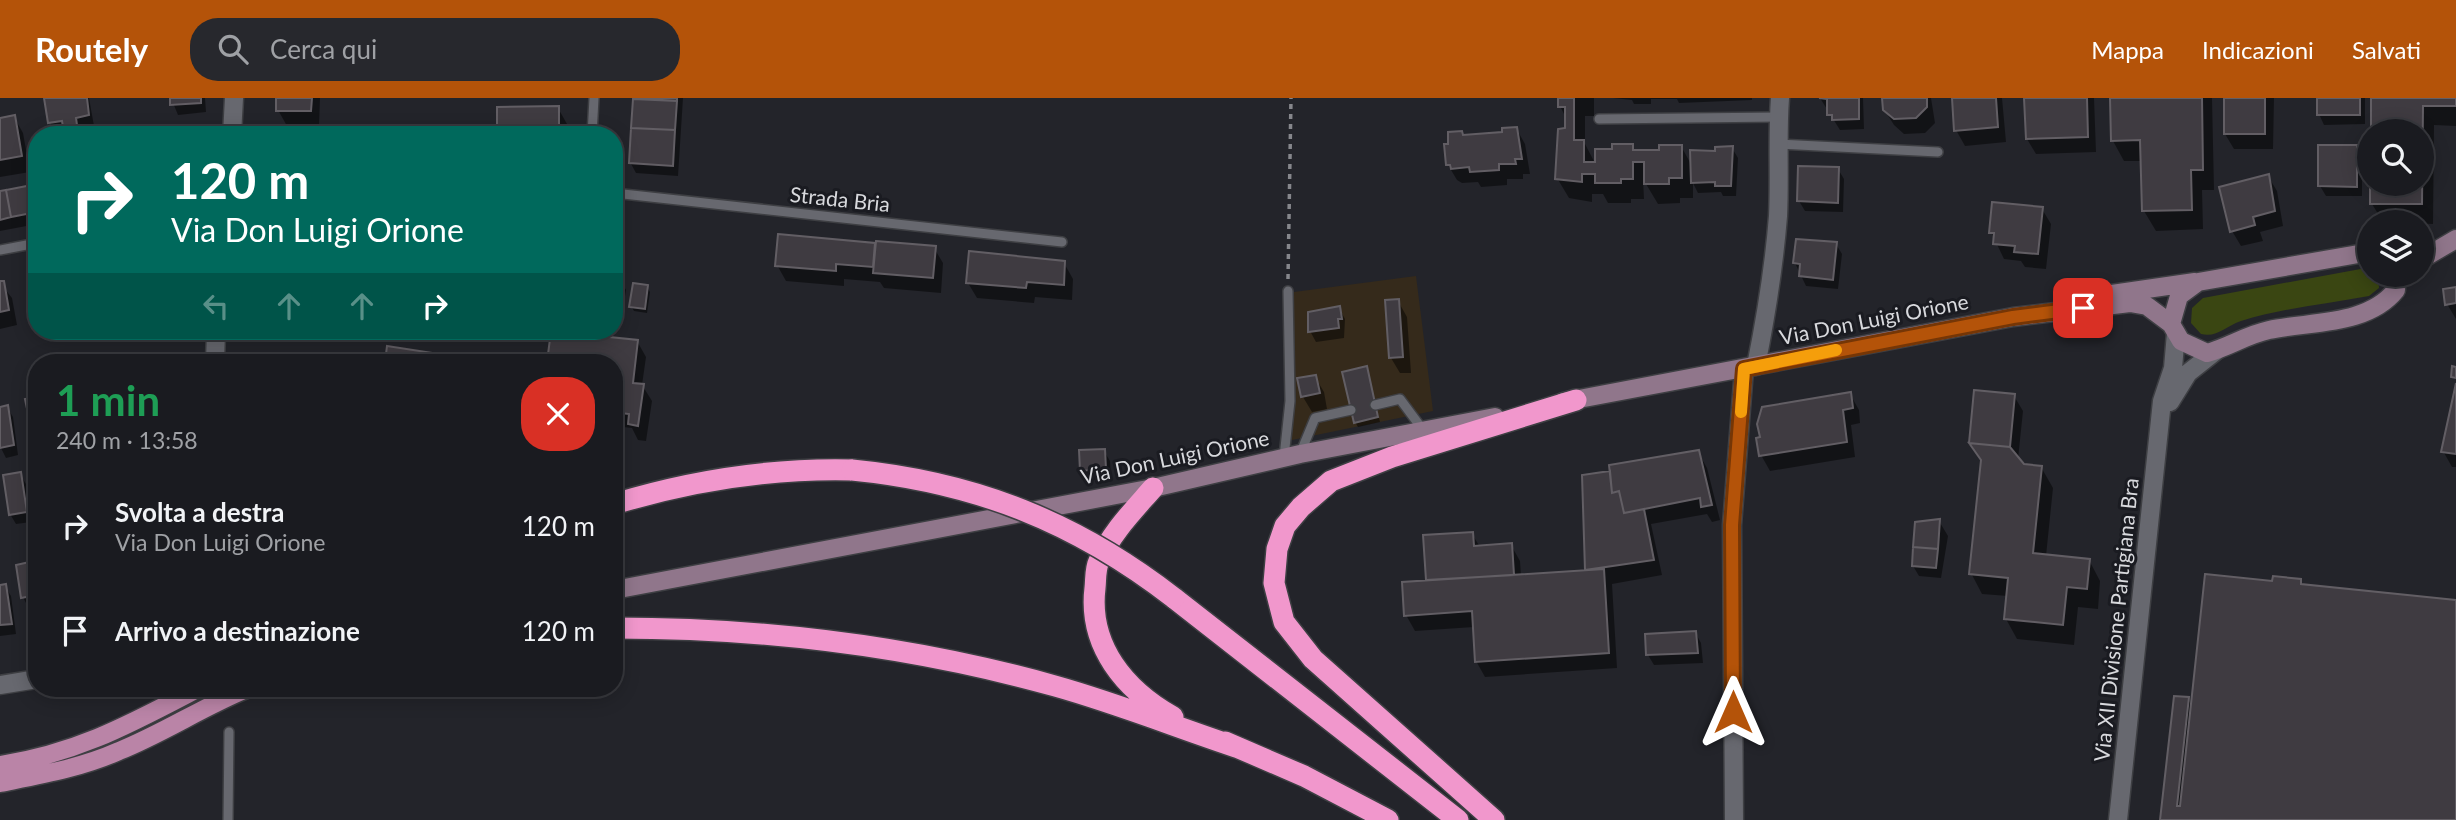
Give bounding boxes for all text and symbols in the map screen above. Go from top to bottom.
search box [190,18,680,81]
text: Routely [35,29,148,69]
icon: search [214,30,252,68]
text: Cerca qui [270,33,377,65]
text: Mappa [2091,35,2164,64]
text: Indicazioni [2202,35,2314,64]
text: Salvati [2352,35,2421,64]
map controls [2357,119,2434,287]
button: search [2357,119,2434,196]
text: 120 m [171,151,309,209]
icon: right [56,154,147,245]
street label: Strada Bria [789,181,891,216]
text: Via Don Luigi Orione [171,210,464,249]
button: layers [2357,210,2434,287]
pin [2053,278,2113,338]
icon: left [197,287,235,325]
icon: ahead [270,287,308,325]
icon: ahead [343,287,381,325]
icon: right [416,287,454,325]
street label: Via Don Luigi Orione [1777,288,1970,349]
icon: arrive [2064,289,2102,327]
text: 1 min [56,375,160,425]
button: close [521,377,595,451]
street label: Via Don Luigi Orione [1078,424,1271,489]
text: 240 m · 13:58 [56,426,198,454]
street label: Via XII Divisione Partigiana Bra [2088,477,2143,763]
text: Svolta a destra [115,496,285,528]
icon: right [56,507,94,545]
text: 120 m [522,510,595,542]
text: Via Don Luigi Orione [115,528,325,556]
icon: arrive [56,612,94,650]
text: Arrivo a destinazione [115,615,360,647]
text: 120 m [522,615,595,647]
position arrow [1696,675,1770,749]

